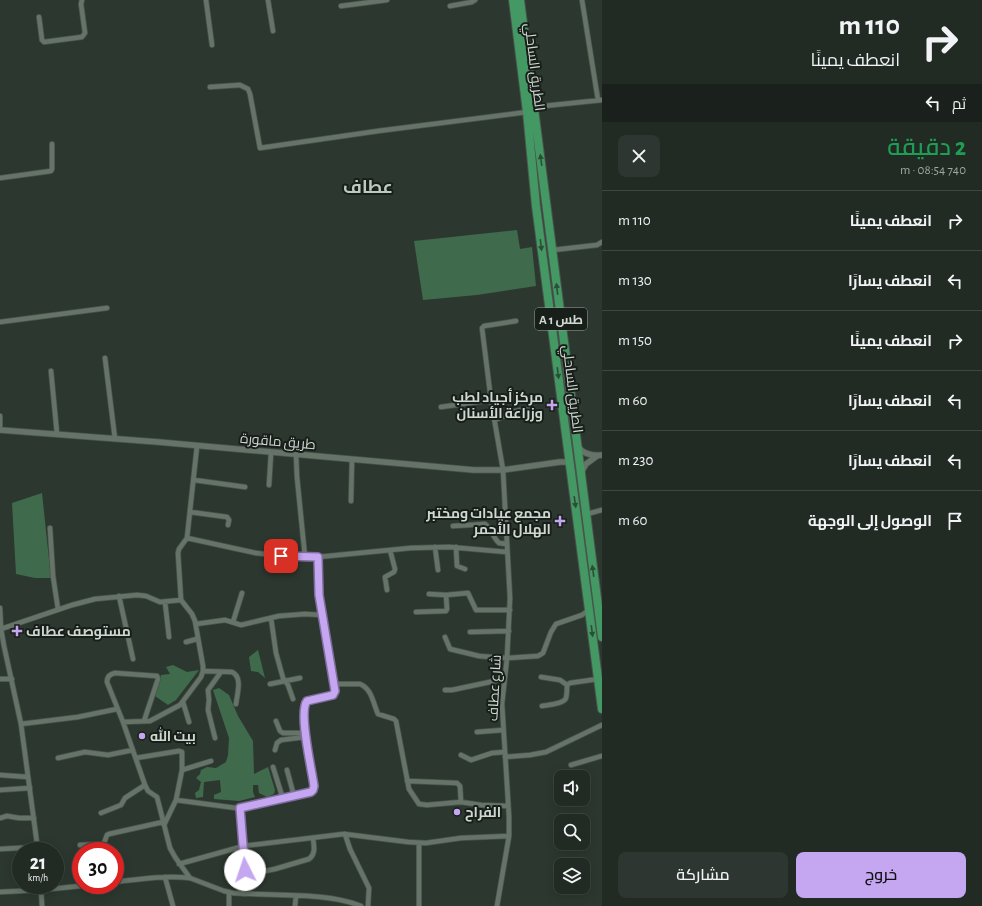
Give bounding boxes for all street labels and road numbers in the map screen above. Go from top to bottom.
street label: الطريق الساحلي [518,22,546,112]
road number: A 1 طس [535,308,587,330]
street label: الطريق الساحلي [556,344,584,434]
street label: طريق ماقورة [239,432,316,453]
street label: شارع عطاف [486,654,505,722]

